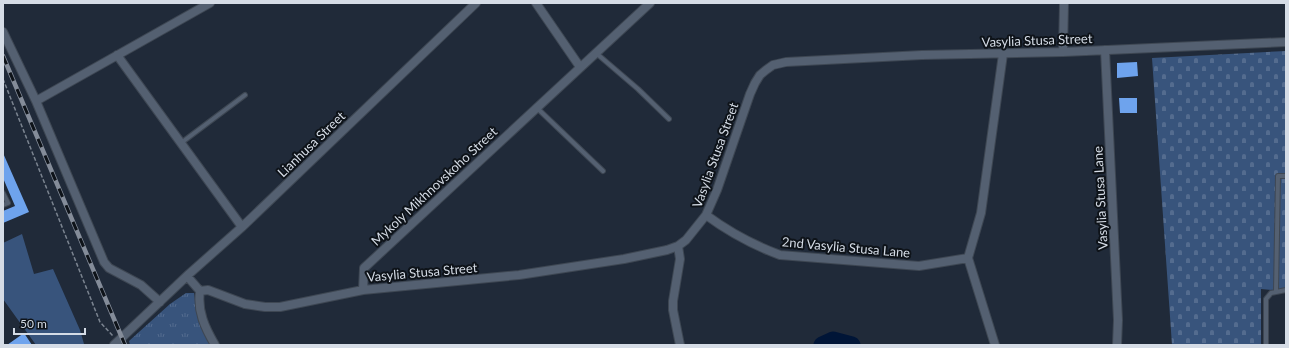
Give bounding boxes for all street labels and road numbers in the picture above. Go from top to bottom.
street label: Vasylia Stusa Street [981,30,1093,50]
street label: Vasylia Stusa Street [689,100,742,210]
street label: Lianhusa Street [274,108,348,180]
street label: Mykoly Mikhnovskoho Street [368,123,501,249]
street label: Vasylia Stusa Lane [1089,146,1111,250]
street label: 2nd Vasylia Stusa Lane [781,233,911,261]
street label: Vasylia Stusa Street [366,259,478,285]

